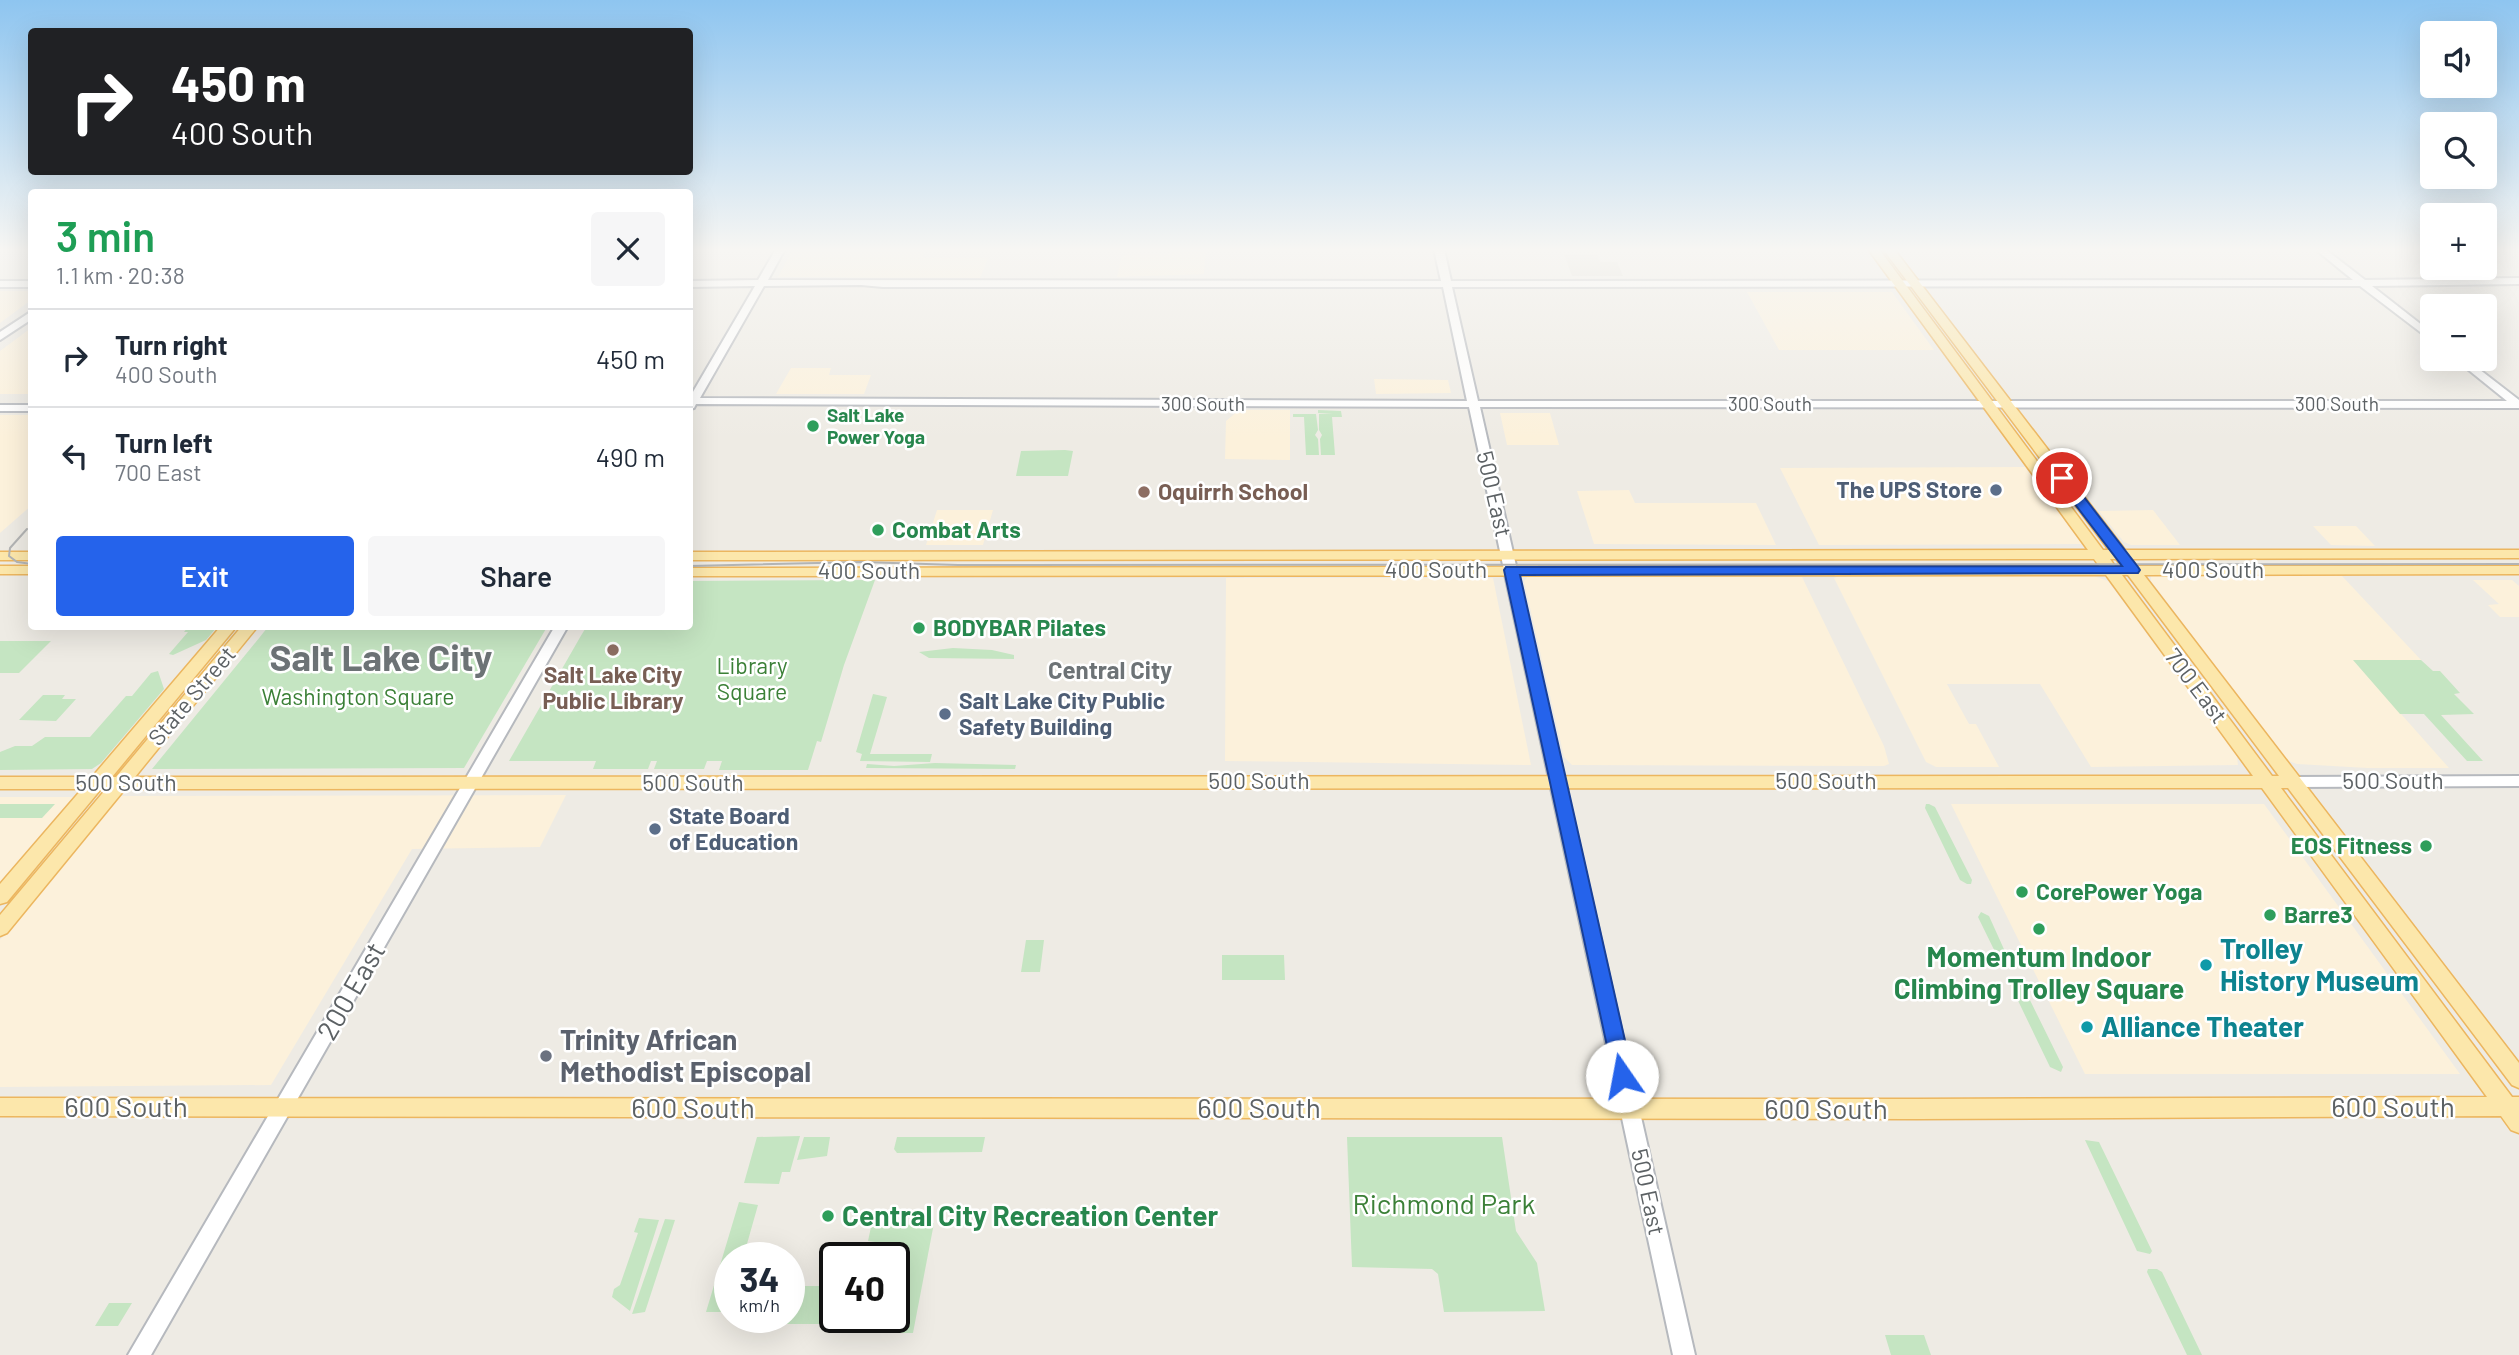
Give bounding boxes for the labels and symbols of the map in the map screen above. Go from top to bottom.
street label: 300 South [1161,392,1245,415]
street label: 300 South [1728,392,1812,415]
street label: 300 South [2295,392,2379,415]
place label: Salt Lake Power Yoga [827,403,925,448]
marker: Salt Lake Power Yoga [805,418,821,434]
street label: 500 East [1471,448,1518,540]
pin [2032,448,2092,508]
place label: The UPS Store [1836,475,1982,503]
place label: Oquirrh School [1158,477,1308,505]
marker: The UPS Store [1988,482,2004,498]
marker: Oquirrh School [1136,484,1152,500]
place label: Combat Arts [892,515,1021,543]
marker: Combat Arts [870,522,886,538]
street label: 400 South [1385,555,1487,583]
street label: 400 South [2162,555,2264,583]
street label: 400 South [818,556,920,584]
place label: BODYBAR Pilates [933,613,1106,641]
marker: BODYBAR Pilates [911,620,927,636]
district label: Salt Lake City [270,634,493,678]
street label: State Street [142,640,241,751]
marker: Salt Lake City Public Library [605,642,621,658]
street label: 700 East [2160,642,2234,728]
park label: Library Square [716,651,788,705]
district label: Central City [1048,655,1172,684]
place label: Salt Lake City Public Library [542,660,684,714]
park label: Washington Square [261,682,455,710]
place label: Salt Lake City Public Safety Building [959,686,1165,740]
marker: Salt Lake City Public Safety Building [937,706,953,722]
street label: 500 South [1208,766,1310,794]
street label: 500 South [1775,766,1877,794]
street label: 500 South [2342,766,2444,794]
street label: 500 South [75,768,177,796]
street label: 500 South [642,768,744,796]
place label: State Board of Education [669,801,798,855]
marker: State Board of Education [647,821,663,837]
place label: EOS Fitness [2291,831,2412,859]
marker: EOS Fitness [2418,838,2434,854]
place label: CorePower Yoga [2036,877,2202,905]
marker: CorePower Yoga [2014,884,2030,900]
place label: Barre3 [2284,900,2353,928]
marker: Barre3 [2262,907,2278,923]
marker: Momentum Indoor Climbing Trolley Square [2031,921,2047,937]
place label: Trolley History Museum [2220,931,2419,997]
street label: 200 East [309,936,392,1045]
place label: Momentum Indoor Climbing Trolley Square [1894,939,2184,1005]
marker: Trolley History Museum [2198,957,2214,973]
place label: Alliance Theater [2101,1009,2304,1043]
marker: Alliance Theater [2079,1019,2095,1035]
place label: Trinity African Methodist Episcopal [560,1022,811,1088]
position arrow [1585,1039,1659,1113]
marker: Trinity African Methodist Episcopal [538,1048,554,1064]
street label: 600 South [64,1089,188,1123]
street label: 600 South [2331,1089,2455,1123]
street label: 600 South [631,1090,755,1124]
street label: 600 South [1197,1090,1321,1124]
street label: 600 South [1764,1091,1888,1125]
street label: 500 East [1626,1146,1672,1237]
park label: Richmond Park [1353,1186,1535,1220]
place label: Central City Recreation Center [842,1198,1218,1232]
marker: Central City Recreation Center [820,1208,836,1224]
speed limit sign: 40 [819,1242,910,1333]

